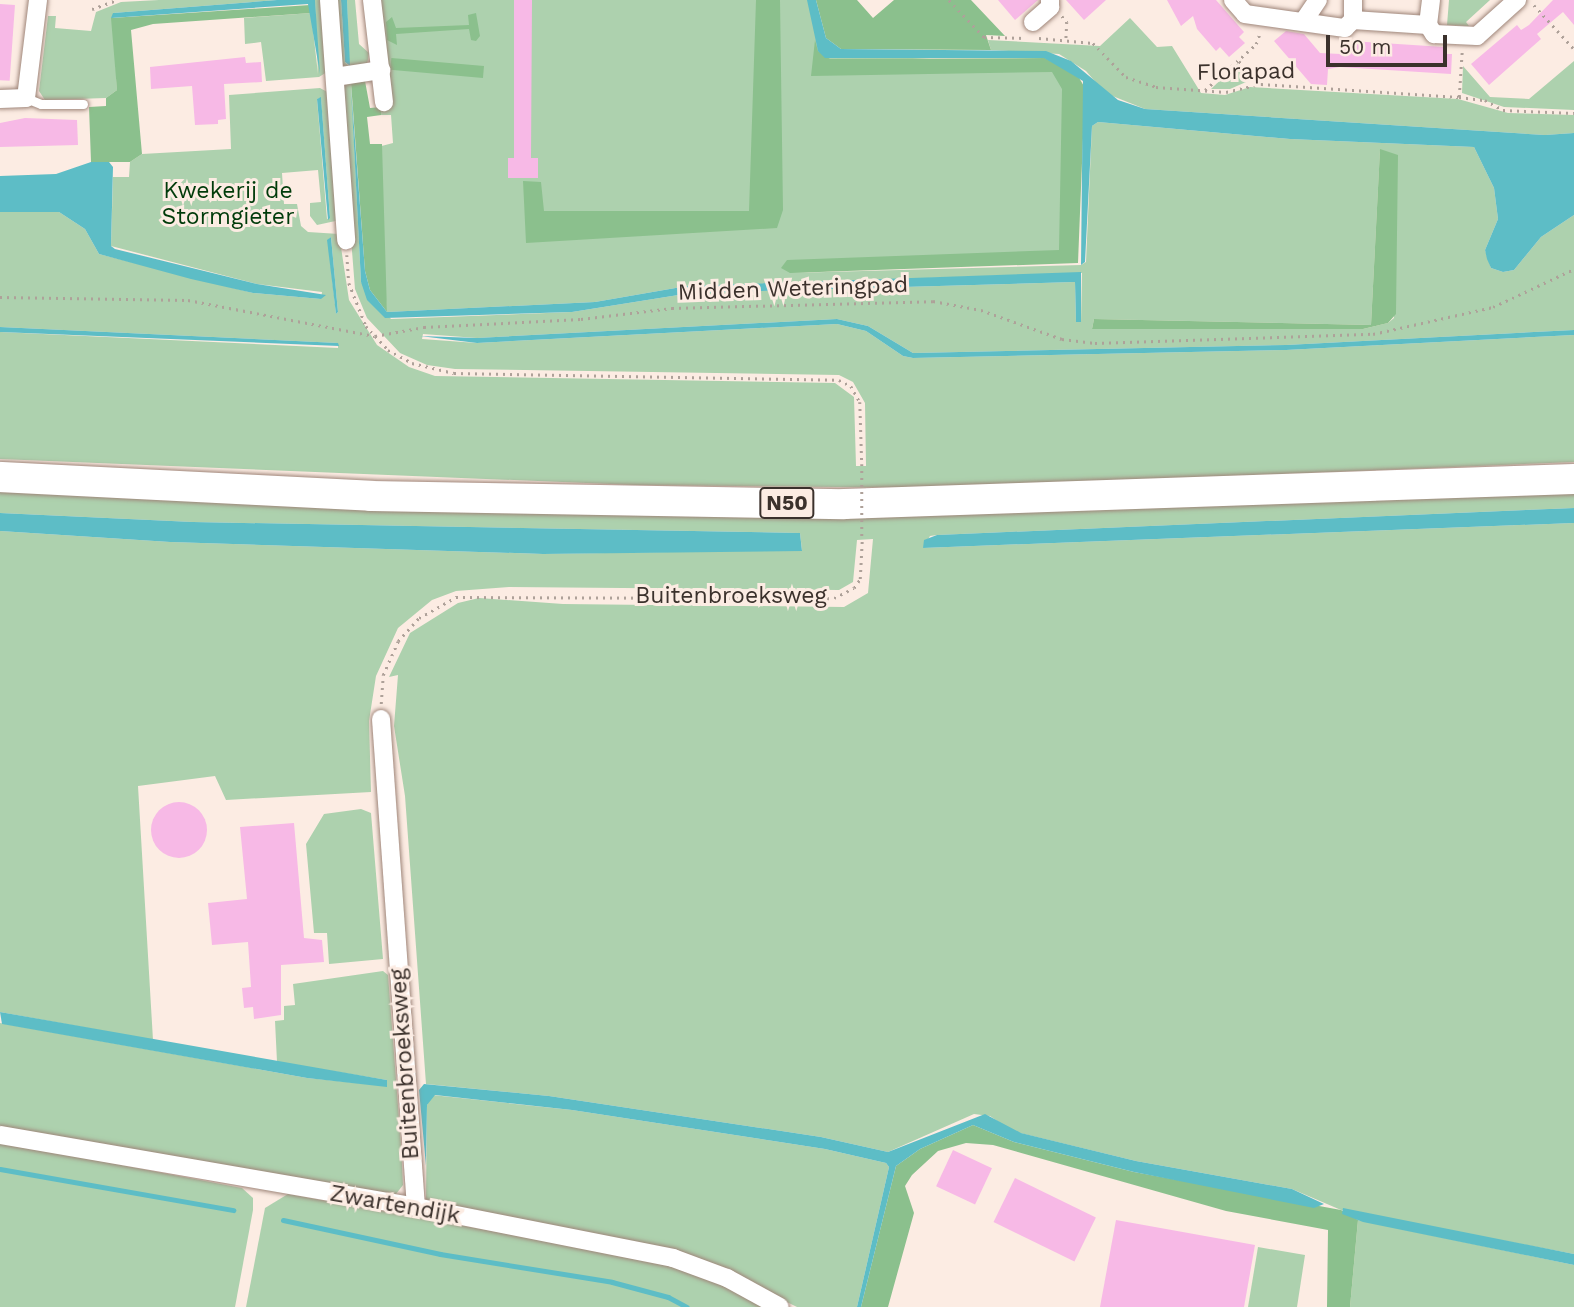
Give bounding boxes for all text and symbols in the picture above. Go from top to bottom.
scale bar [1329,21,1450,65]
text: 50 m [1339,34,1391,59]
street label: Florapad [1196,57,1296,87]
park label: Kwekerij de Stormgieter [161,177,295,231]
street label: Midden Weteringpad [677,271,909,307]
road number: N50 [759,486,815,520]
street label: Buitenbroeksweg [635,582,827,610]
street label: Buitenbroeksweg [385,967,425,1161]
street label: Zwartendijk [328,1180,462,1230]

